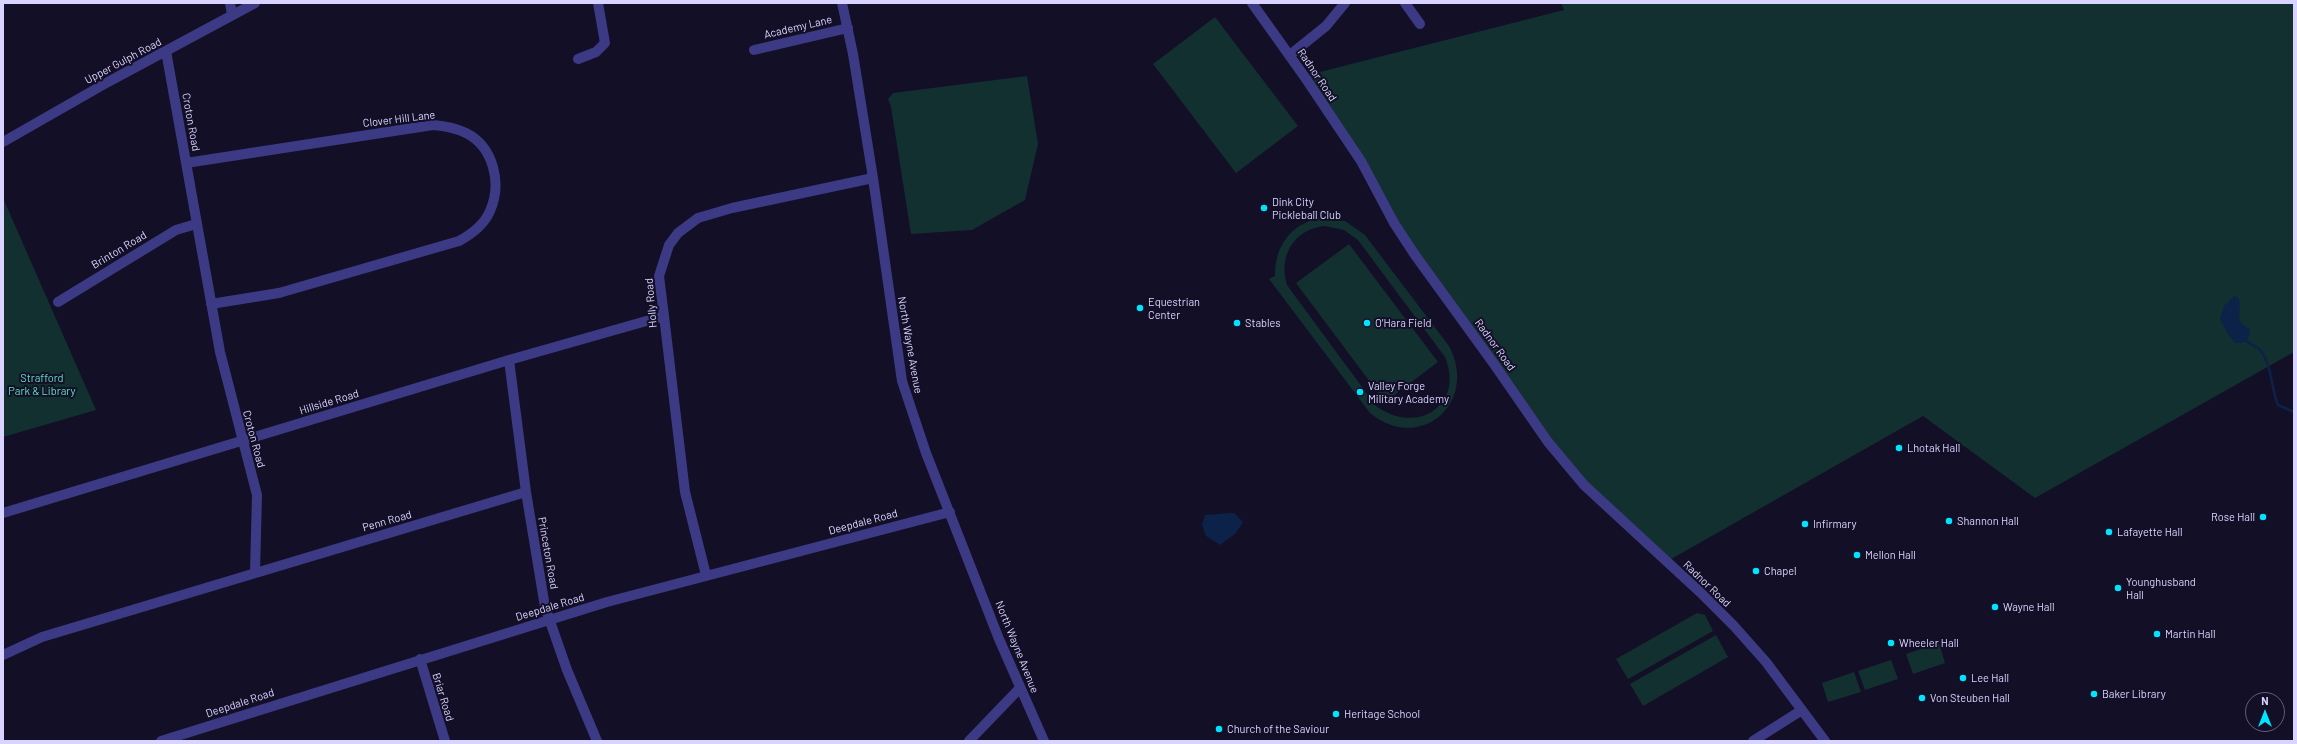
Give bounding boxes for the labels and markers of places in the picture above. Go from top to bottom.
place label: Dink City Pickleball Club [1272,195,1341,221]
marker: Dink City Pickleball Club [1259,203,1269,213]
place label: Equestrian Center [1148,295,1200,321]
marker: Equestrian Center [1135,303,1145,313]
place label: Stables [1245,316,1281,330]
place label: O’Hara Field [1375,316,1431,330]
marker: Stables [1232,318,1242,328]
marker: O’Hara Field [1362,318,1372,328]
place label: Valley Forge Military Academy [1368,379,1449,405]
marker: Valley Forge Military Academy [1355,387,1365,397]
place label: Lhotak Hall [1907,441,1960,455]
marker: Lhotak Hall [1894,443,1904,453]
place label: Rose Hall [2211,510,2255,524]
marker: Rose Hall [2258,512,2268,522]
place label: Shannon Hall [1957,514,2019,528]
marker: Shannon Hall [1944,516,1954,526]
place label: Infirmary [1813,517,1857,531]
marker: Infirmary [1800,519,1810,529]
place label: Lafayette Hall [2117,525,2183,539]
marker: Lafayette Hall [2104,527,2114,537]
place label: Mellon Hall [1865,548,1916,562]
marker: Mellon Hall [1852,550,1862,560]
place label: Chapel [1764,564,1797,578]
marker: Chapel [1751,566,1761,576]
place label: Younghusband Hall [2126,575,2196,601]
marker: Younghusband Hall [2113,583,2123,593]
place label: Wayne Hall [2003,600,2055,614]
marker: Wayne Hall [1990,602,2000,612]
place label: Martin Hall [2165,627,2215,641]
marker: Martin Hall [2152,629,2162,639]
place label: Wheeler Hall [1899,636,1959,650]
marker: Wheeler Hall [1886,638,1896,648]
place label: Lee Hall [1971,671,2009,685]
marker: Lee Hall [1958,673,1968,683]
place label: Baker Library [2102,687,2166,701]
marker: Baker Library [2089,689,2099,699]
place label: Von Steuben Hall [1930,691,2010,705]
marker: Von Steuben Hall [1917,693,1927,703]
place label: Heritage School [1344,707,1420,721]
marker: Heritage School [1331,709,1341,719]
place label: Church of the Saviour [1227,722,1329,736]
marker: Church of the Saviour [1214,724,1224,734]

